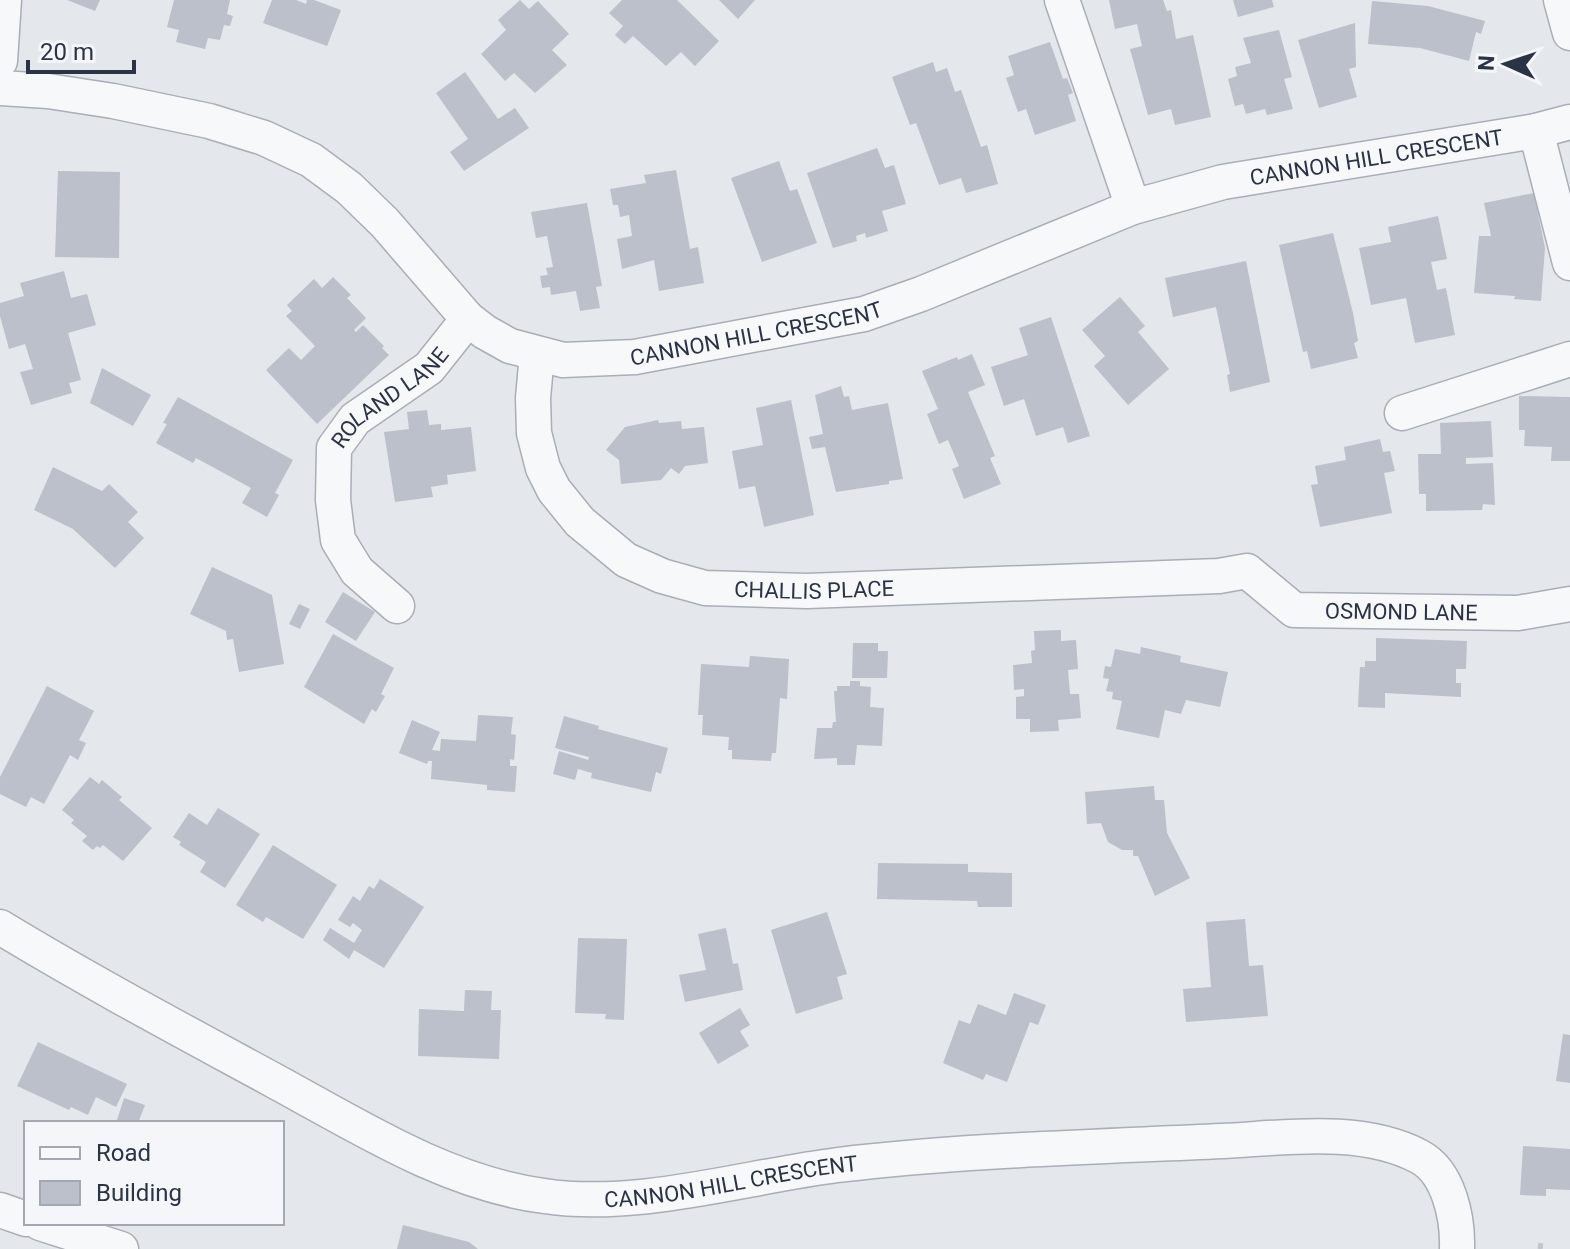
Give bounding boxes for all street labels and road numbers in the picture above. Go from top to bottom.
street label: CANNON HILL CRESCENT [1248,124,1505,190]
street label: CANNON HILL CRESCENT [628,296,886,370]
street label: ROLAND LANE [326,342,453,453]
street label: CHALLIS PLACE [734,575,894,604]
street label: OSMOND LANE [1325,598,1478,625]
street label: CANNON HILL CRESCENT [604,1150,859,1212]

